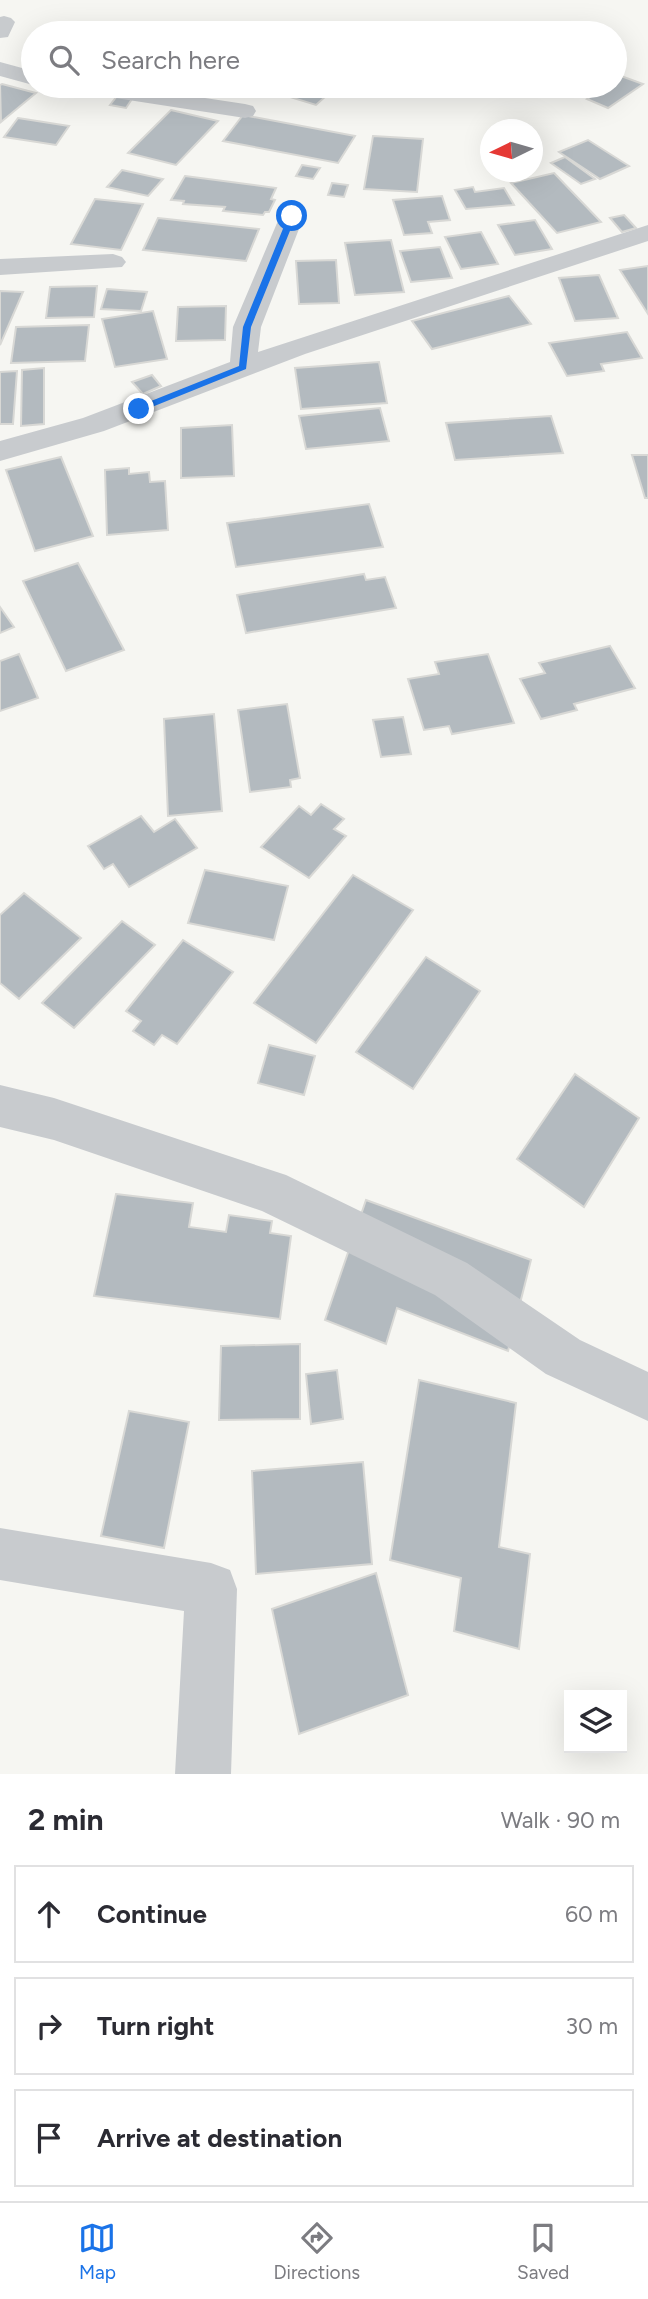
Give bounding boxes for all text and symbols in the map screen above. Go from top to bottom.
search box [21,21,627,98]
icon: search [45,41,83,79]
text: Search here [101,44,240,76]
north arrow [480,119,543,182]
route start [276,200,307,231]
route end [123,393,154,424]
map controls [564,1690,627,1753]
button: layers [564,1690,627,1753]
text: 2 min [28,1801,104,1838]
text: Walk · 90 m [501,1806,620,1834]
icon: ahead [30,1895,68,1933]
text: Continue [97,1898,207,1930]
text: 60 m [565,1900,618,1928]
icon: right [30,2007,68,2045]
text: Turn right [97,2010,214,2042]
text: 30 m [565,2012,618,2040]
icon: arrive [30,2119,68,2157]
text: Arrive at destination [97,2122,342,2154]
tab: Map [78,2219,116,2284]
tab: Directions [273,2219,360,2284]
tab: Saved [517,2219,569,2284]

